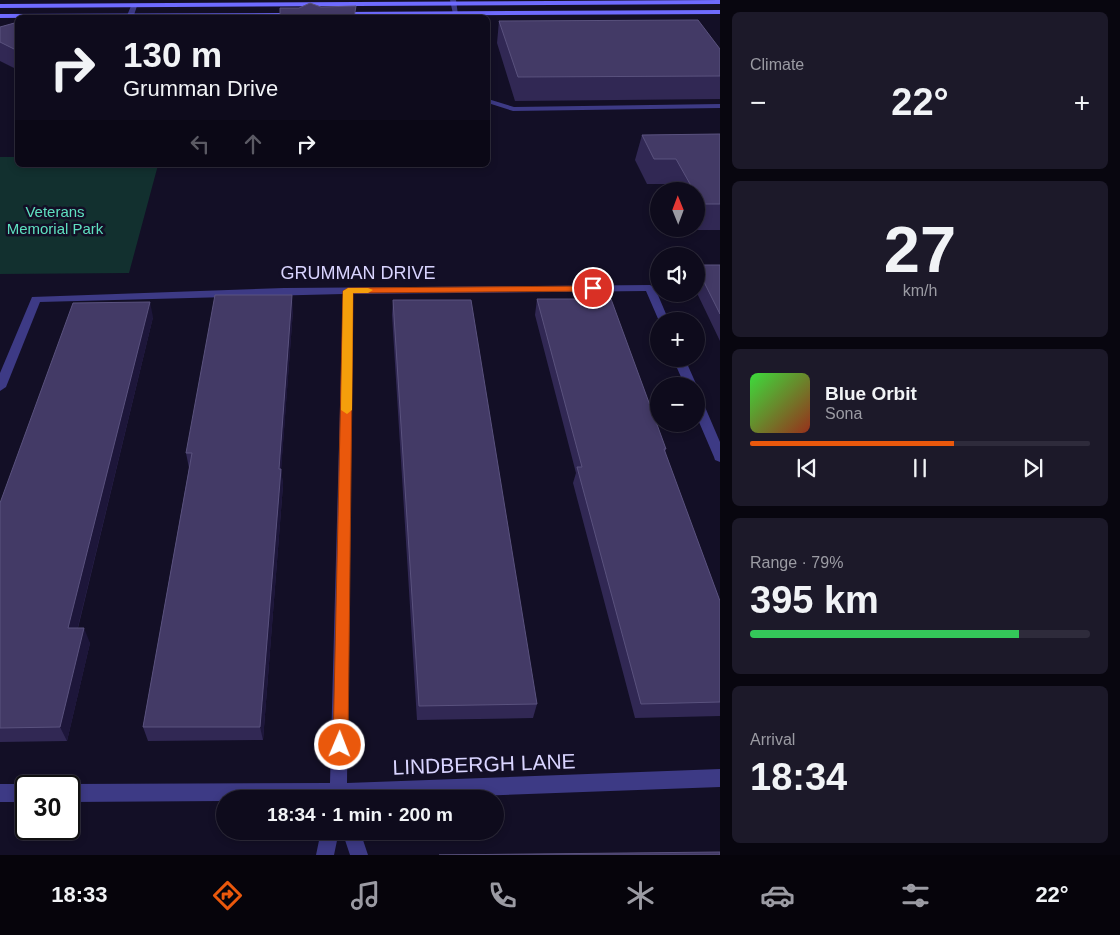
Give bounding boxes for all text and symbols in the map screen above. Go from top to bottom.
icon: right [40,35,105,100]
text: 130 m [123,35,222,74]
text: Climate [750,56,804,73]
text: Grumman Drive [123,76,278,101]
text: 22° [891,81,949,123]
text: − [750,87,766,118]
text: + [1074,87,1090,118]
icon: left [186,130,214,158]
icon: ahead [239,130,267,158]
icon: right [292,130,320,158]
north arrow [650,182,705,238]
map controls [650,182,705,432]
park label: Veterans Memorial Park [7,203,104,237]
text: 27 [884,213,956,286]
button: sound [650,247,705,302]
street label: GRUMMAN DRIVE [280,263,436,283]
pin [572,267,614,309]
icon: arrive [579,274,607,302]
text: km/h [903,282,937,299]
button: + [650,312,705,367]
button: − [650,377,705,432]
text: Blue Orbit [825,383,917,404]
text: Sona [825,405,862,422]
icon: previous [793,454,821,482]
icon: pause [906,454,934,482]
icon: next [1019,454,1047,482]
text: Range · 79% [750,554,843,571]
text: 395 km [750,579,879,621]
position arrow [313,718,365,770]
text: Arrival [750,731,795,748]
street label: LINDBERGH LANE [392,749,576,779]
text: 18:34 [750,756,847,798]
speed limit sign: 30 [15,775,80,840]
text: 18:34 · 1 min · 200 m [267,804,453,825]
icon: directions [210,878,245,913]
icon: music [348,878,383,913]
icon: phone [485,878,520,913]
icon: climate [623,878,658,913]
icon: car [760,878,795,913]
icon: filters [898,878,933,913]
text: 18:33 [51,882,108,907]
text: 22° [1035,882,1069,907]

